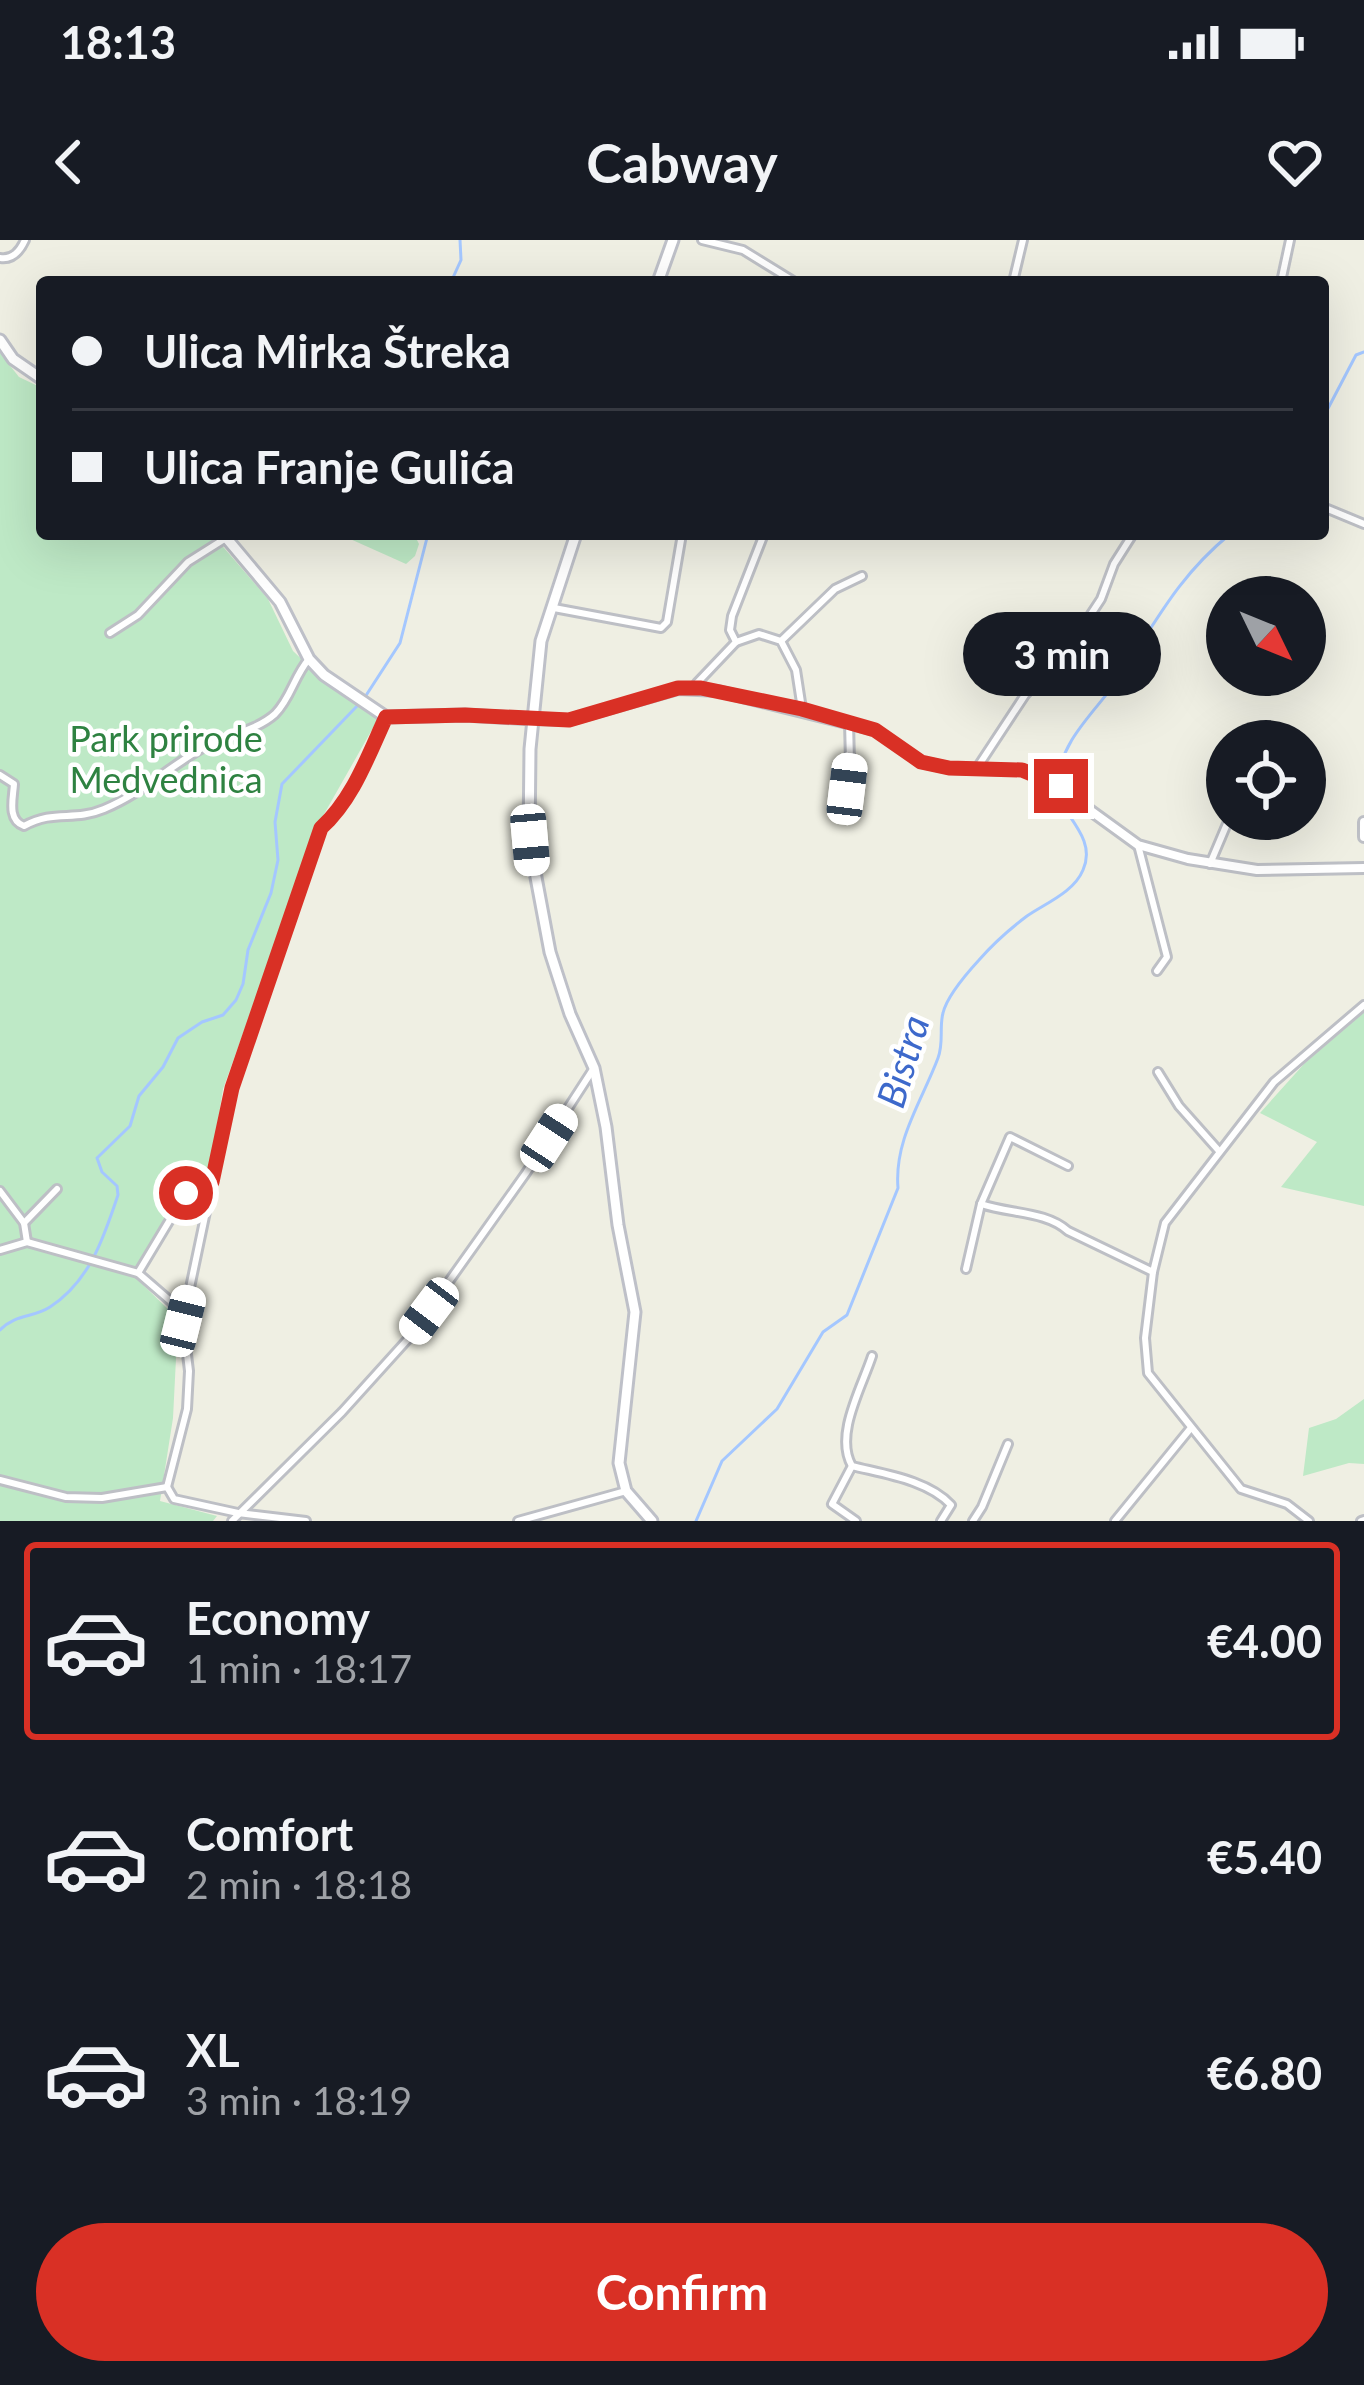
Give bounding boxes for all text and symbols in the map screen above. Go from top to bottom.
text: 18:13 [60,15,176,69]
icon: back [36,129,102,195]
icon: heart [1262,129,1328,195]
text: Cabway [586,130,778,195]
text: Ulica Mirka Štreka [144,324,511,378]
text: Ulica Franje Gulića [144,440,515,494]
north arrow [1206,576,1326,696]
map controls [1206,576,1326,840]
callout: 3 min [962,612,1160,696]
text: 3 min [1014,631,1110,677]
park label: Park prirode Medvednica [69,716,263,801]
button: locate [1206,720,1326,840]
car [825,751,869,827]
route end [1034,759,1088,813]
car [509,803,551,877]
water label: Bistra [866,1009,938,1113]
car [514,1098,584,1178]
route start [159,1166,213,1220]
car [393,1271,465,1351]
car [157,1282,209,1360]
icon: car [42,1587,150,1695]
text: Economy [186,1591,370,1645]
text: €4.00 [1207,1614,1322,1668]
text: 1 min · 18:17 [186,1645,412,1691]
icon: car [42,1803,150,1911]
text: Comfort [186,1807,353,1861]
text: €5.40 [1207,1830,1322,1884]
text: 2 min · 18:18 [186,1861,412,1907]
icon: car [42,2019,150,2127]
text: XL [186,2023,240,2077]
text: €6.80 [1207,2046,1322,2100]
text: 3 min · 18:19 [186,2077,412,2123]
button: Confirm [36,2223,1328,2361]

